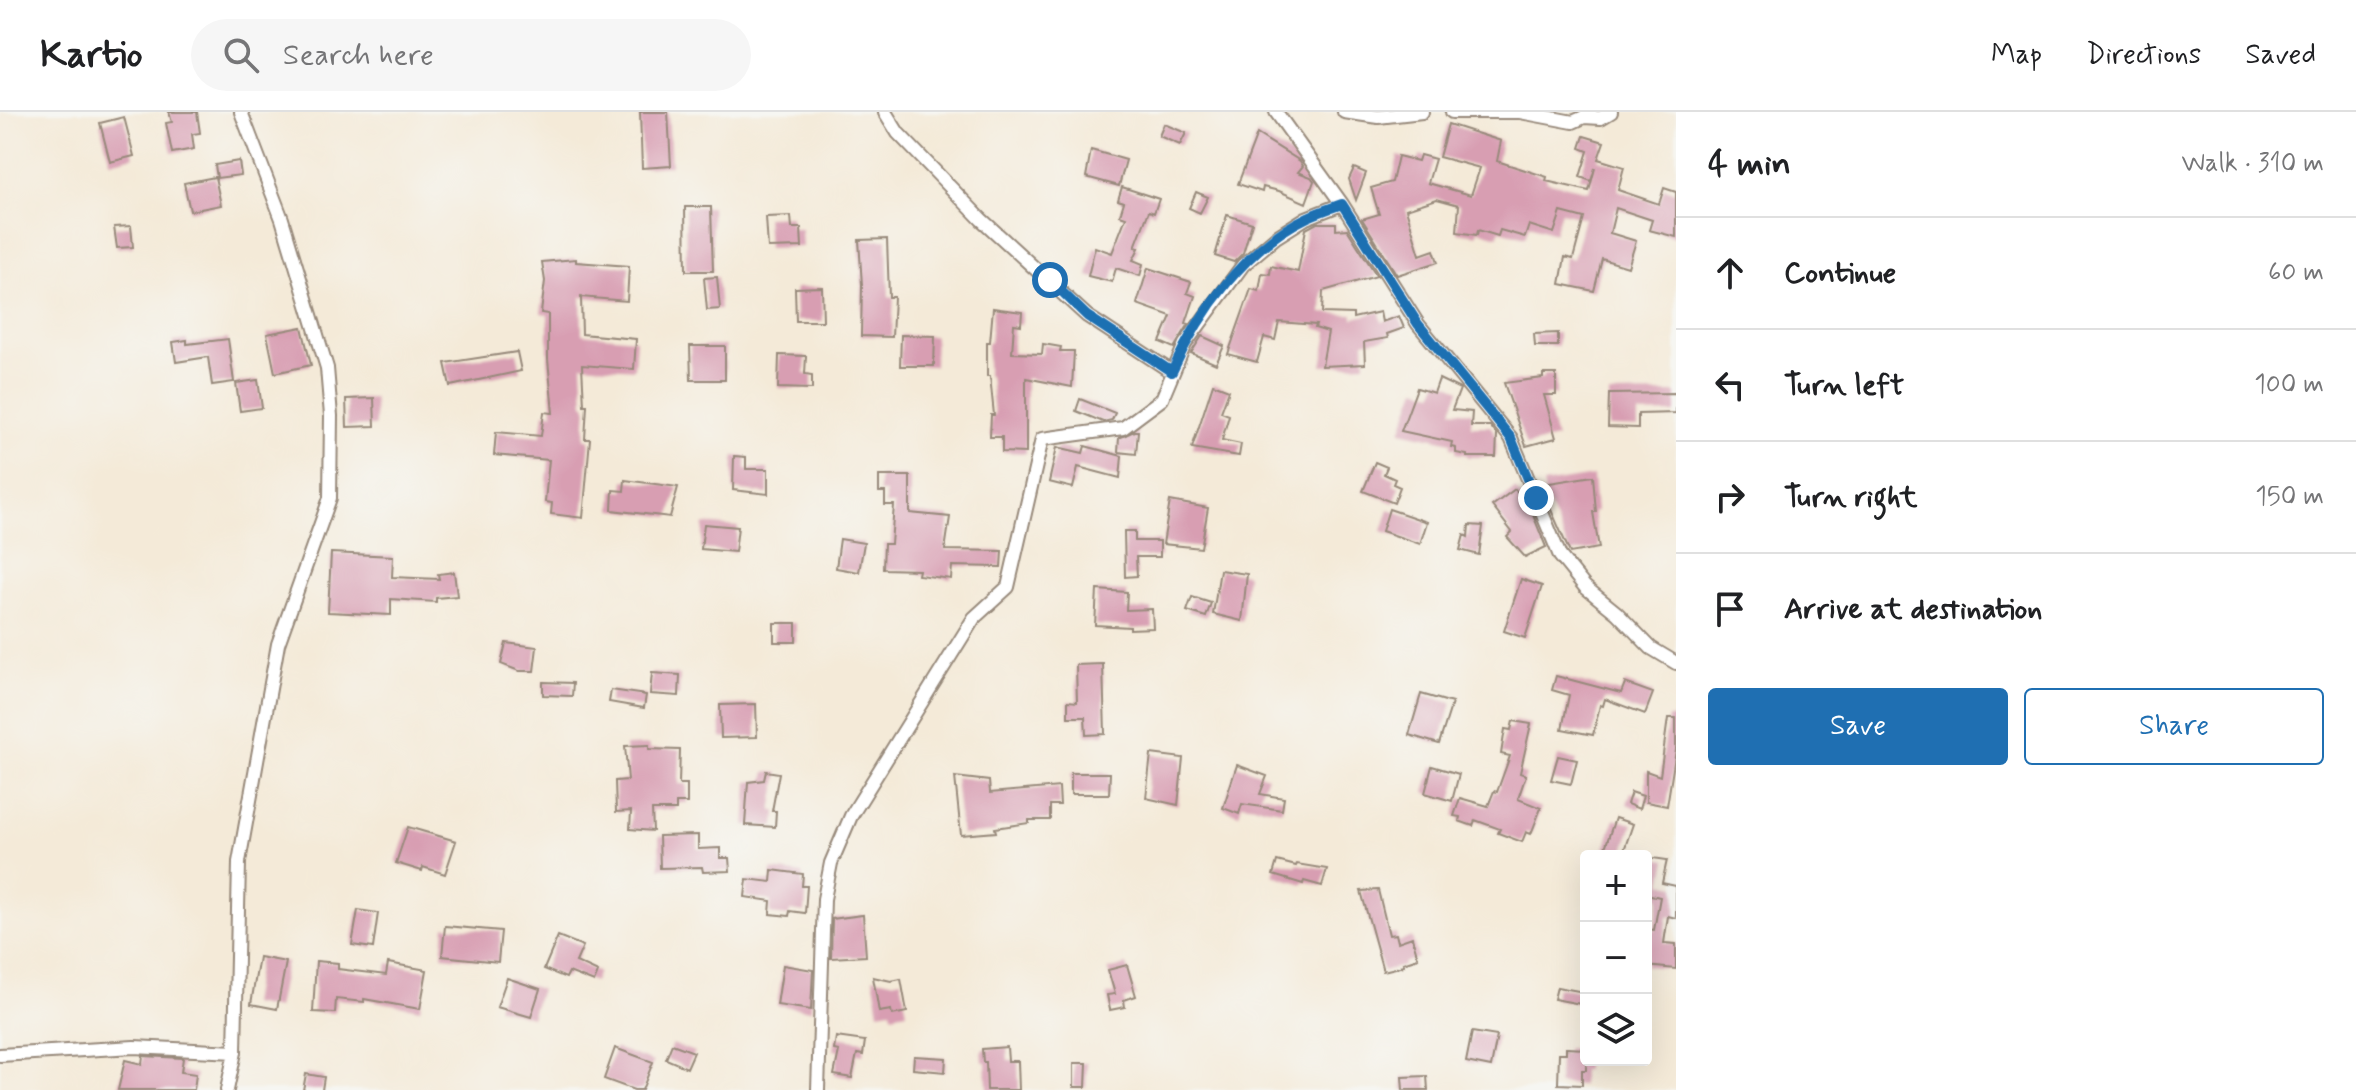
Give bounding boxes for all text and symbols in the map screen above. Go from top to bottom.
search box [191,19,751,91]
text: Kartio [40,31,143,80]
icon: search [219,33,263,77]
text: Search here [283,36,434,75]
text: Map [1991,37,2042,74]
text: Directions [2086,37,2201,74]
text: Saved [2245,37,2316,74]
text: 4 min [1708,142,1791,187]
text: Walk · 310 m [2182,147,2324,181]
icon: ahead [1708,251,1752,295]
text: Continue [1784,254,1896,293]
text: 60 m [2268,256,2324,290]
route start [1032,262,1068,298]
icon: left [1708,363,1752,407]
text: Turn left [1784,366,1904,405]
text: 100 m [2254,368,2324,402]
icon: right [1708,475,1752,519]
text: Turn right [1784,478,1917,517]
route end [1518,480,1554,516]
text: 150 m [2255,480,2324,514]
icon: arrive [1708,587,1752,631]
text: Arrive at destination [1784,590,2042,629]
button: Save [1708,688,2008,765]
button: Share [2024,688,2324,765]
map controls [1580,850,1652,1066]
button: + [1580,850,1652,922]
button: − [1580,922,1652,994]
button: layers [1580,994,1652,1066]

